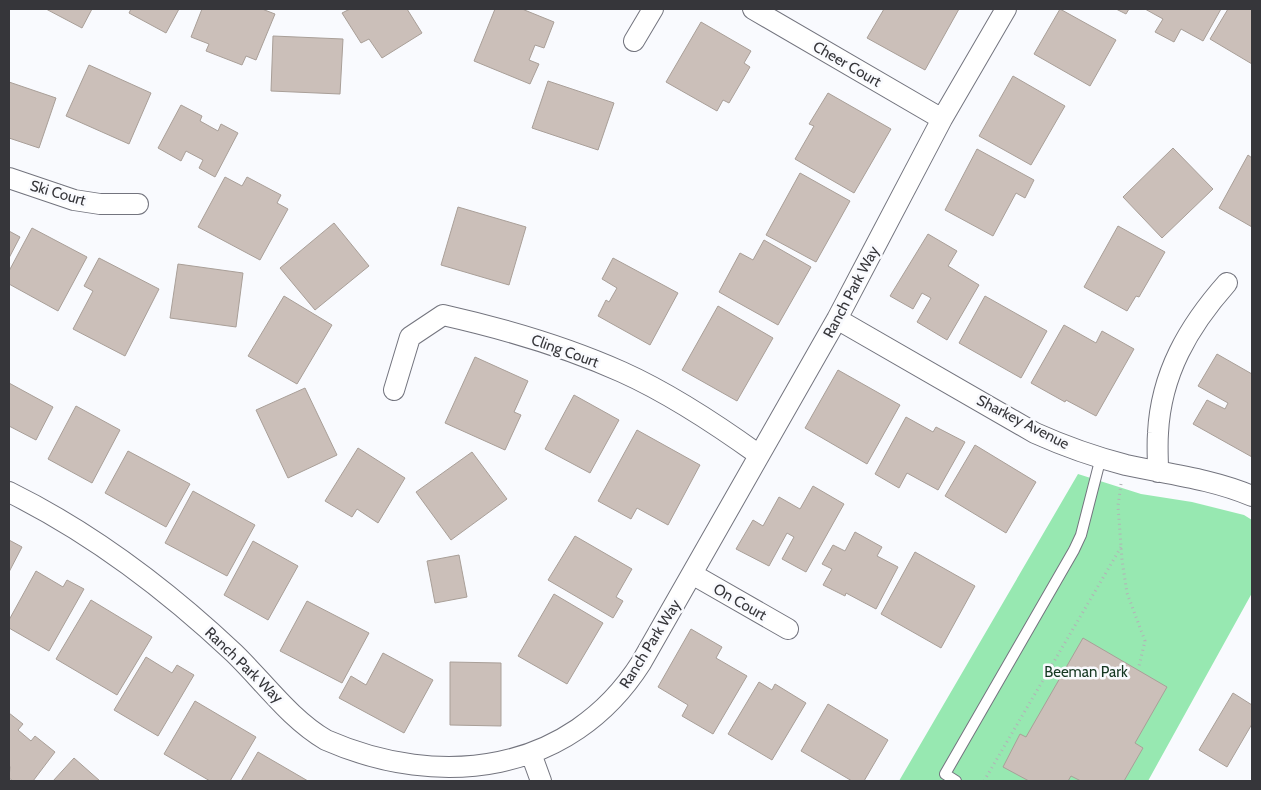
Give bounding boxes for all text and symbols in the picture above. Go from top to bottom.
street label: Cheer Court [810,37,884,91]
street label: Ski Court [28,177,88,209]
street label: Ranch Park Way [819,243,883,341]
street label: Cling Court [529,331,601,371]
street label: Sharkey Avenue [974,391,1072,453]
street label: On Court [710,580,770,624]
street label: Ranch Park Way [616,596,685,692]
street label: Ranch Park Way [201,623,287,707]
park label: Beeman Park [1044,663,1128,681]

